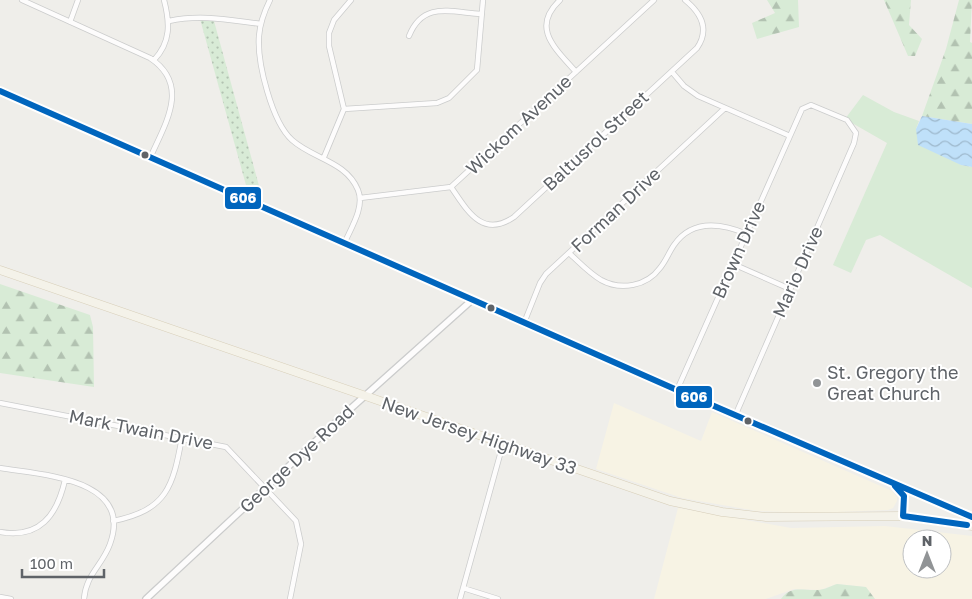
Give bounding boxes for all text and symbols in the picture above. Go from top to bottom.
street label: Wickom Avenue [461,70,576,179]
street label: Baltusrol Street [538,86,653,195]
unlabelled marker [140,150,150,160]
street label: Forman Drive [566,162,665,256]
line badge: 606 [224,186,262,210]
text: 606 [230,189,257,206]
street label: Brown Drive [707,197,769,302]
street label: Mario Drive [767,223,827,321]
unlabelled marker [486,303,496,313]
place label: St. Gregory the Great Church [827,361,959,404]
marker: St. Gregory the Great Church [811,377,823,389]
line badge: 606 [675,385,713,409]
text: 606 [681,388,708,405]
street label: New Jersey Highway 33 [379,391,580,479]
street label: George Dye Road [235,400,358,517]
street label: Mark Twain Drive [67,404,215,454]
unlabelled marker [743,416,753,426]
north arrow [902,529,952,579]
text: N [922,532,932,549]
scale bar [22,546,105,578]
text: 100 m [30,554,73,572]

